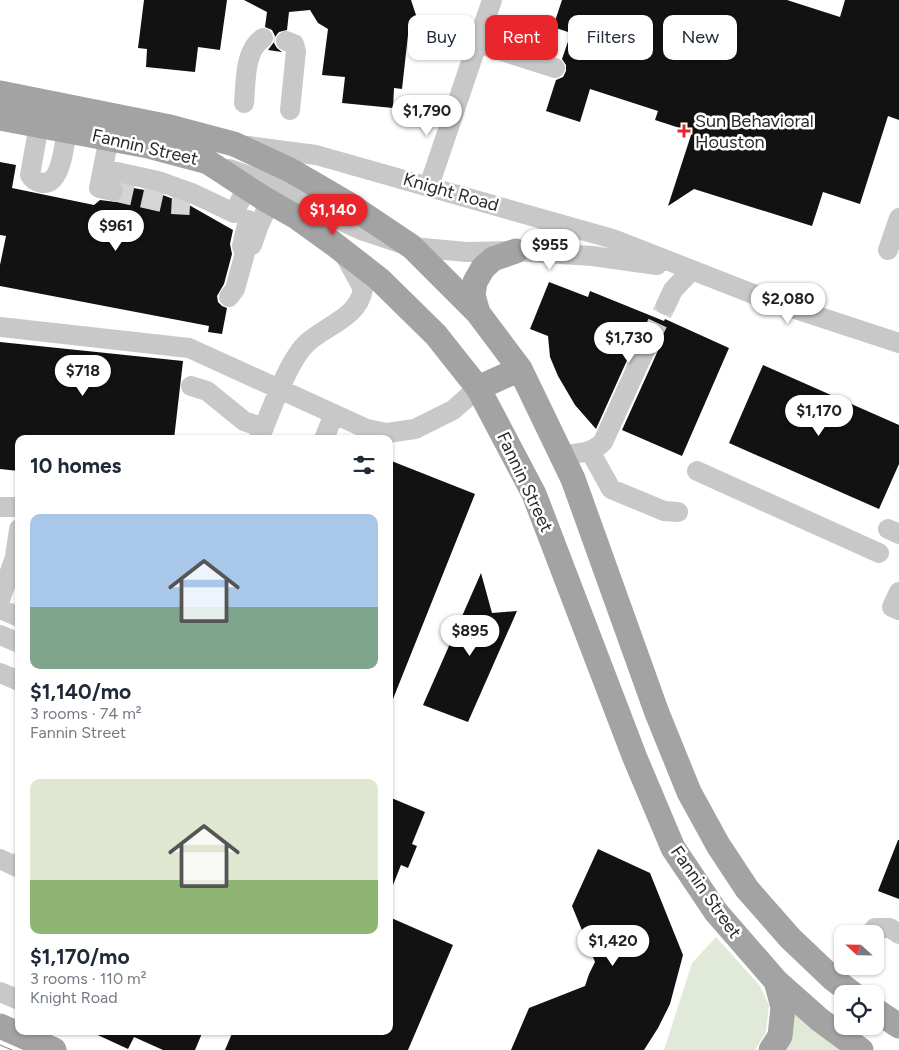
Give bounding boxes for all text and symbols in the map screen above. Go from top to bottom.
chip: Buy [408,15,475,60]
chip: Rent [485,15,558,60]
chip: Filters [568,15,653,60]
chip: New [663,15,737,60]
pin: $1,790 [386,94,468,137]
text: $1,790 [403,101,451,120]
place label: Sun Behavioral Houston [695,110,814,153]
street label: Fannin Street [90,124,200,170]
marker: Sun Behavioral Houston [677,124,691,138]
street label: Knight Road [401,168,501,216]
pin: $1,140 [292,194,374,236]
text: $1,140 [310,200,356,219]
pin: $961 [86,210,146,252]
text: $961 [99,216,133,235]
pin: $955 [520,228,580,271]
text: $955 [532,235,568,254]
pin: $2,080 [747,282,829,325]
text: $2,080 [762,289,814,308]
pin: $1,730 [588,322,670,364]
text: $1,730 [605,328,653,347]
pin: $718 [53,354,113,397]
text: $718 [66,361,100,380]
pin: $1,170 [778,394,860,437]
text: $1,170 [796,401,842,420]
street label: Fannin Street [492,428,558,536]
icon: filters [350,451,378,479]
text: 10 homes [30,453,121,478]
icon: home [159,546,249,636]
pin: $895 [440,614,500,657]
text: $895 [451,621,489,640]
text: $1,140/mo [30,679,131,704]
text: 3 rooms · 74 m² [30,704,142,723]
text: Fannin Street [30,723,126,742]
icon: home [159,811,249,901]
street label: Fannin Street [666,841,746,943]
pin: $1,420 [572,924,654,967]
north arrow [834,925,884,975]
map controls [834,925,884,1035]
text: $1,420 [588,931,638,950]
text: $1,170/mo [30,944,130,969]
text: 3 rooms · 110 m² [30,969,146,988]
button: locate [834,985,884,1035]
text: Knight Road [30,988,118,1007]

